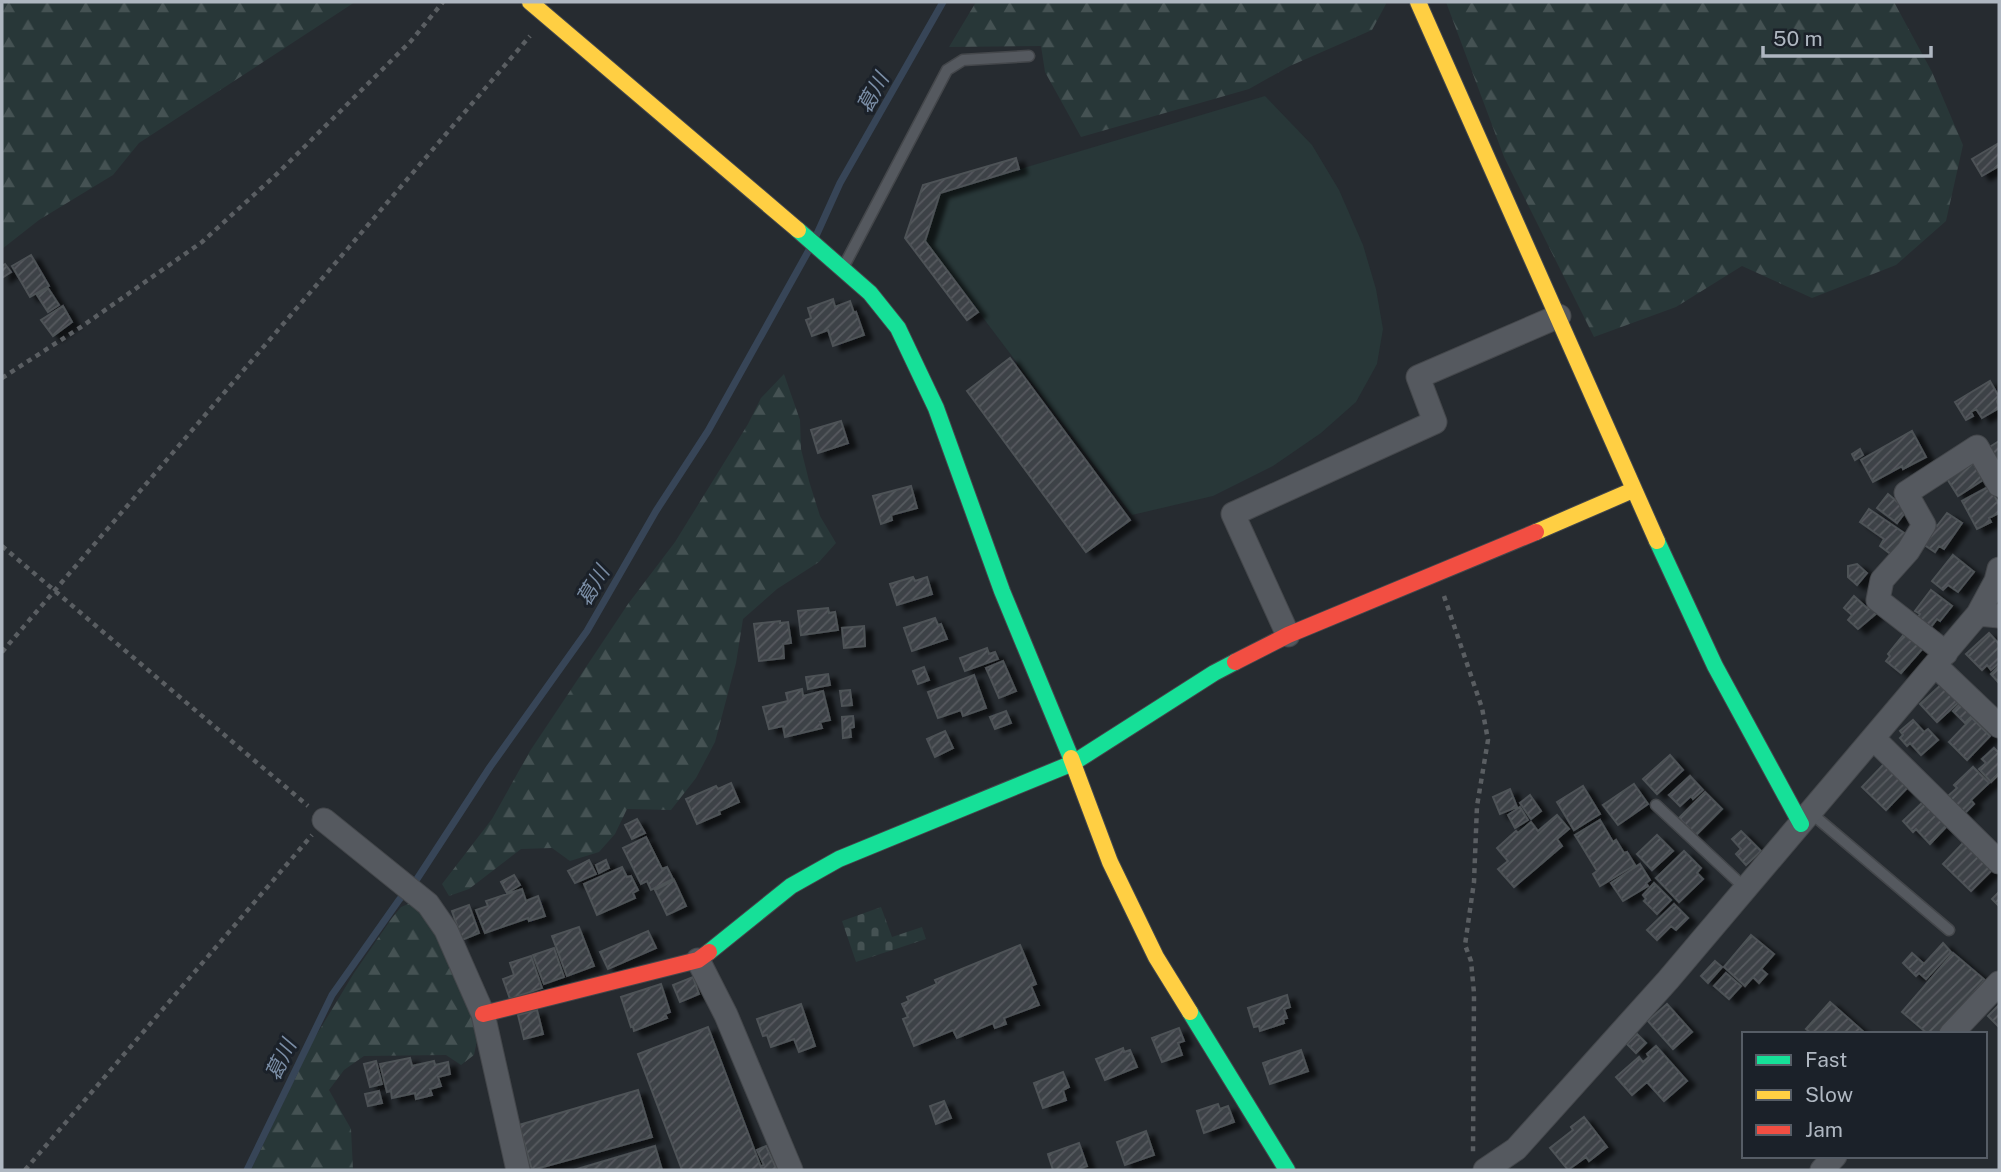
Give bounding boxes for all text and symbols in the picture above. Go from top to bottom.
scale bar [1763,14,1931,58]
text: 50 m [1773,26,1823,51]
water label: 葛川 [851,67,895,117]
water label: 葛川 [571,560,615,610]
legend [1742,1032,1987,1158]
water label: 葛川 [260,1034,302,1084]
text: Fast [1805,1047,1847,1072]
text: Slow [1805,1082,1853,1107]
text: Jam [1805,1117,1843,1142]

